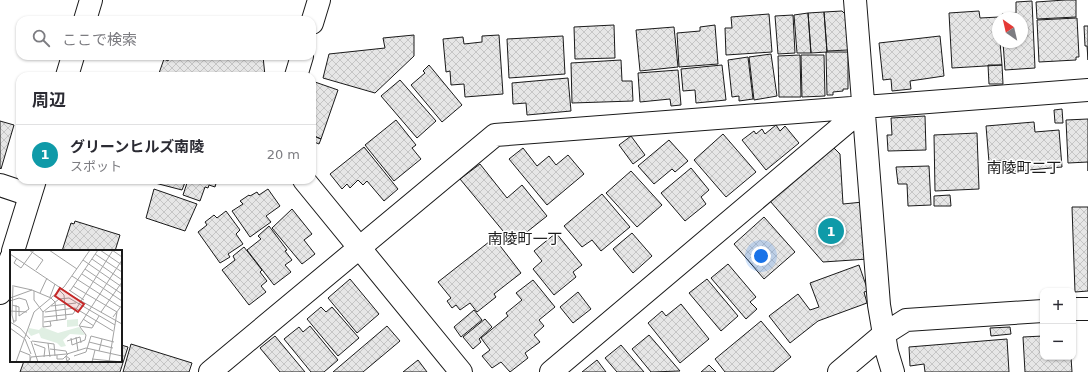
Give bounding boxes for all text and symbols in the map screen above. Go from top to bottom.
north arrow [992,12,1028,48]
search box [16,16,316,60]
icon: search [30,27,52,49]
text: ここで検索 [62,31,137,49]
text: 周辺 [32,90,66,110]
text: グリーンヒルズ南陵 [70,138,204,156]
text: 1 [40,147,50,162]
text: 20 m [267,147,300,162]
text: スポット [70,159,122,174]
district label: 南陵町二丁 [986,159,1062,177]
pin: 1 [818,216,844,246]
district label: 南陵町一丁 [487,230,563,248]
your location [751,246,771,266]
inset map [10,250,122,362]
map controls [1040,288,1076,360]
button: + [1040,288,1076,324]
button: − [1040,324,1076,360]

